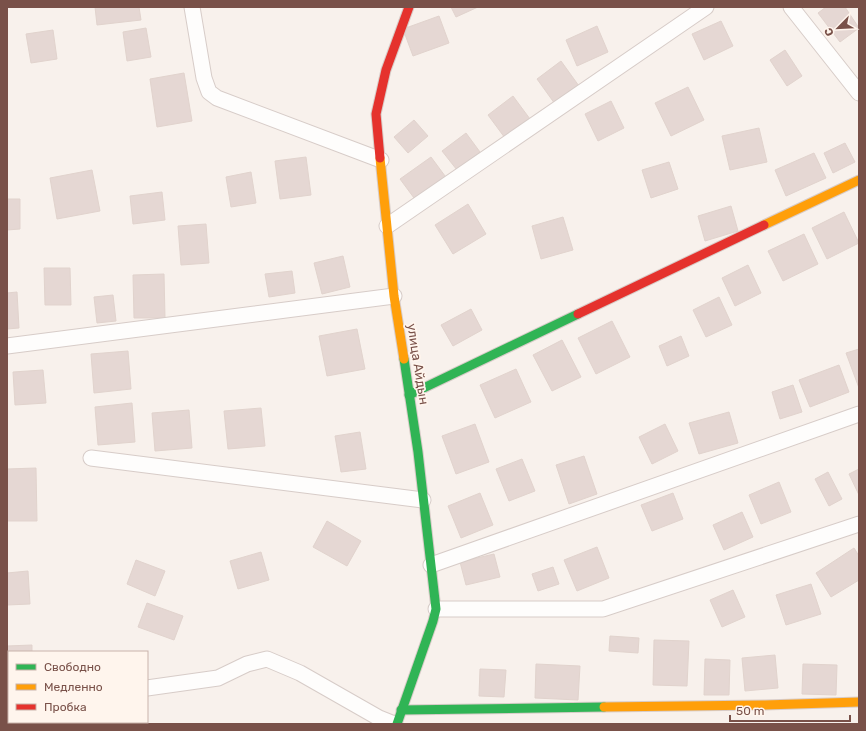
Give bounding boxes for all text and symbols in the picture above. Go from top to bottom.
north arrow [818,8,858,48]
text: С [822,25,837,38]
street label: улица Айдын [404,322,432,406]
legend [8,651,148,723]
text: Свободно [44,660,101,674]
text: Медленно [44,680,103,694]
scale bar [730,697,850,723]
text: Пробка [44,700,87,714]
text: 50 m [736,704,764,718]

